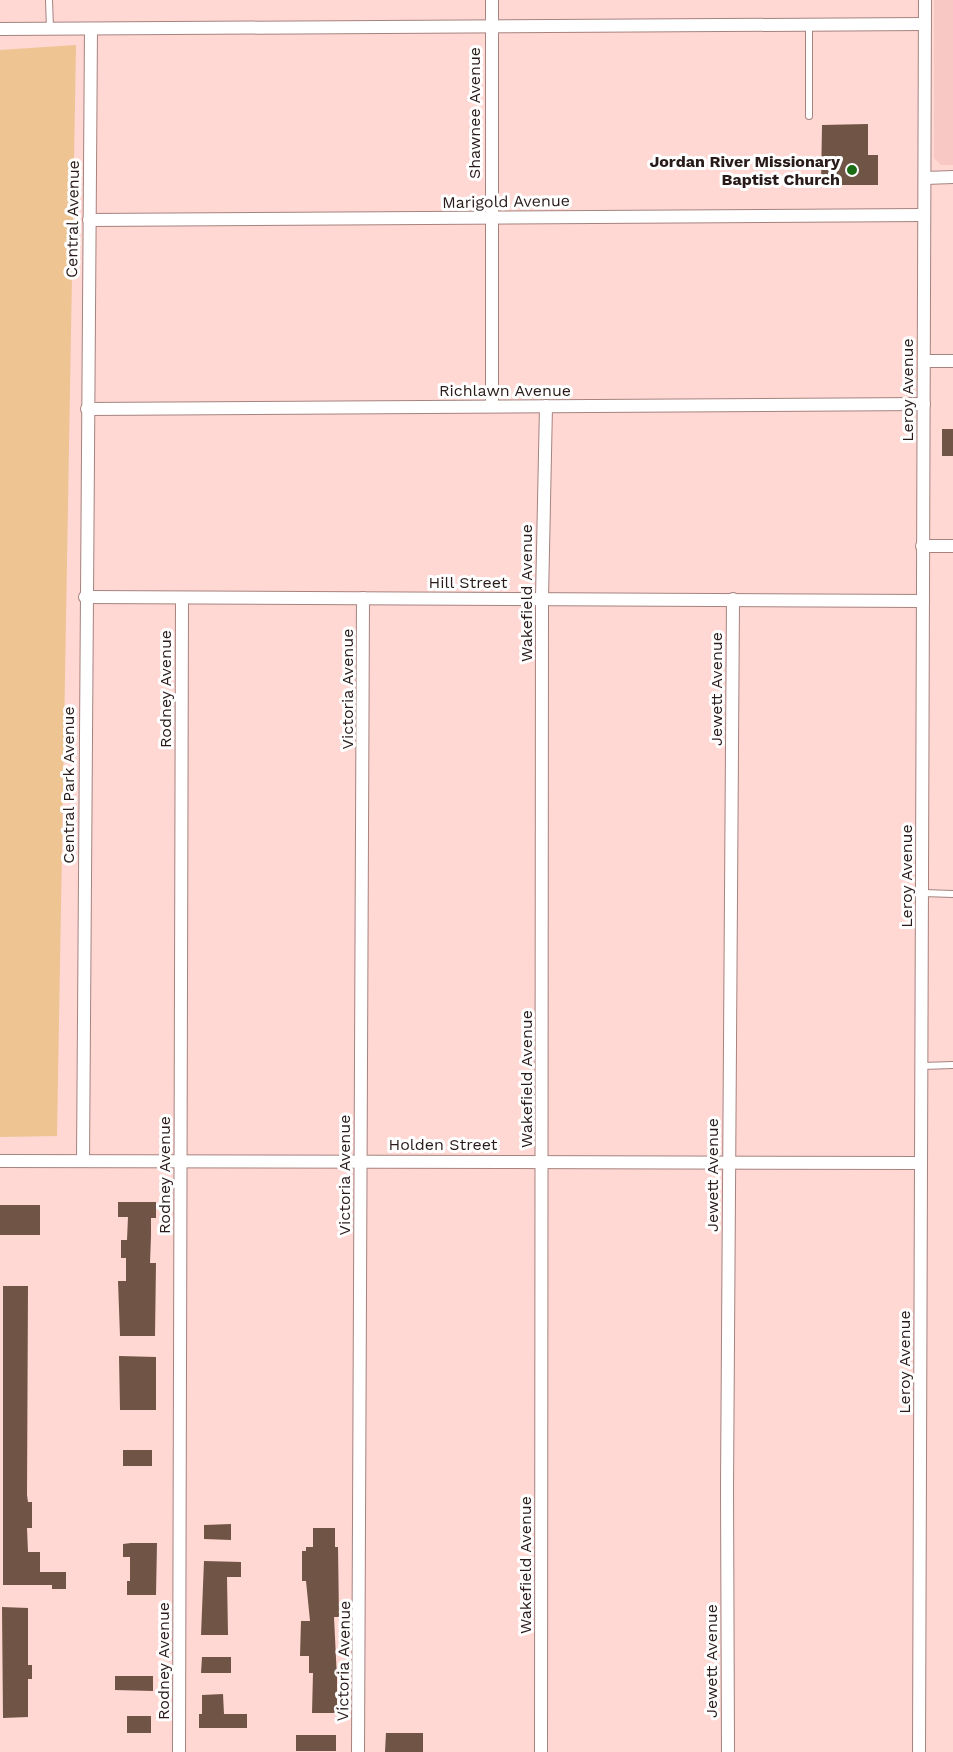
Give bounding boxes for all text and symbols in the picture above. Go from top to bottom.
street label: Shawnee Avenue [465,47,484,179]
place label: Jordan River Missionary Baptist Church [649,152,841,189]
street label: Central Avenue [62,160,83,278]
marker: Jordan River Missionary Baptist Church [845,163,859,177]
street label: Marigold Avenue [442,191,570,212]
street label: Leroy Avenue [898,338,917,442]
street label: Richlawn Avenue [439,381,571,400]
street label: Wakefield Avenue [517,524,536,662]
street label: Hill Street [429,573,508,592]
street label: Victoria Avenue [338,629,357,749]
street label: Rodney Avenue [156,630,175,748]
street label: Jewett Avenue [707,632,726,746]
street label: Central Park Avenue [59,706,78,864]
street label: Leroy Avenue [897,824,916,928]
street label: Wakefield Avenue [517,1010,536,1148]
street label: Victoria Avenue [335,1115,354,1235]
street label: Rodney Avenue [155,1116,174,1234]
street label: Jewett Avenue [703,1118,722,1232]
street label: Holden Street [389,1135,498,1154]
street label: Leroy Avenue [895,1310,914,1414]
street label: Wakefield Avenue [516,1496,535,1634]
street label: Victoria Avenue [333,1600,354,1722]
street label: Rodney Avenue [154,1602,173,1720]
street label: Jewett Avenue [702,1604,721,1718]

